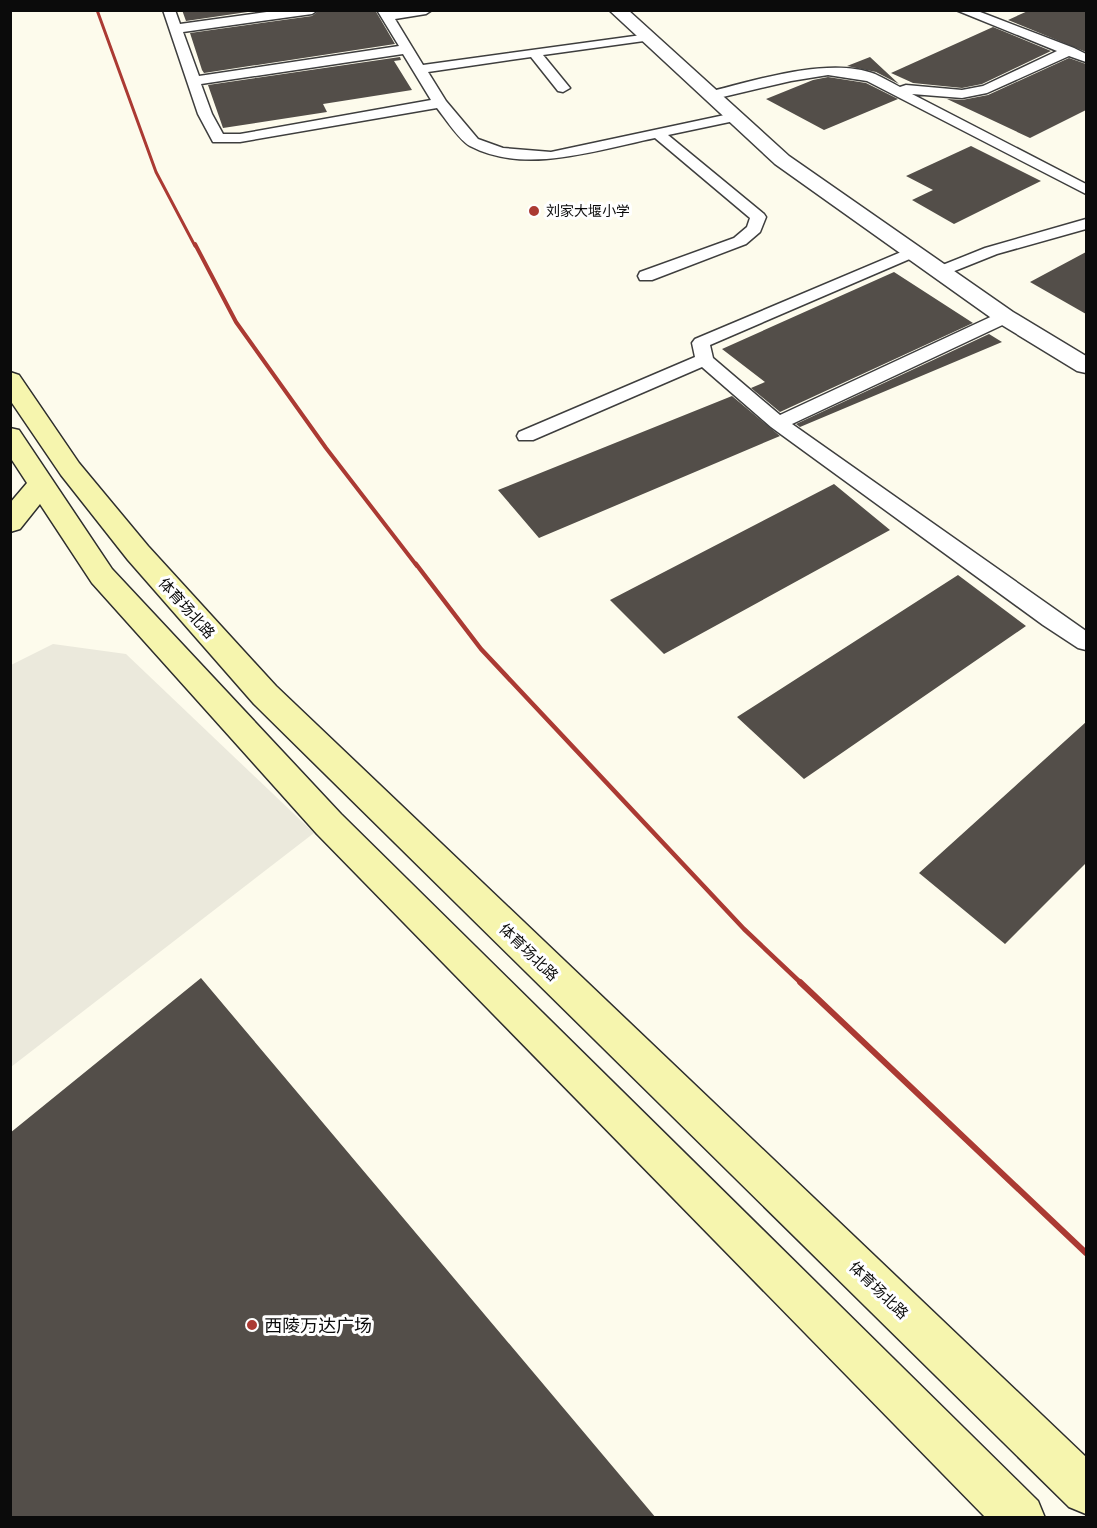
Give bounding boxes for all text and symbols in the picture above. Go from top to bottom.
place label: 刘家大堰小学 [546,202,630,220]
marker: 刘家大堰小学 [527,204,541,218]
street label: 体育场北路 [155,574,219,642]
street label: 体育场北路 [495,919,563,985]
street label: 体育场北路 [845,1257,913,1323]
place label: 西陵万达广场 [264,1314,372,1337]
marker: 西陵万达广场 [245,1318,259,1332]

